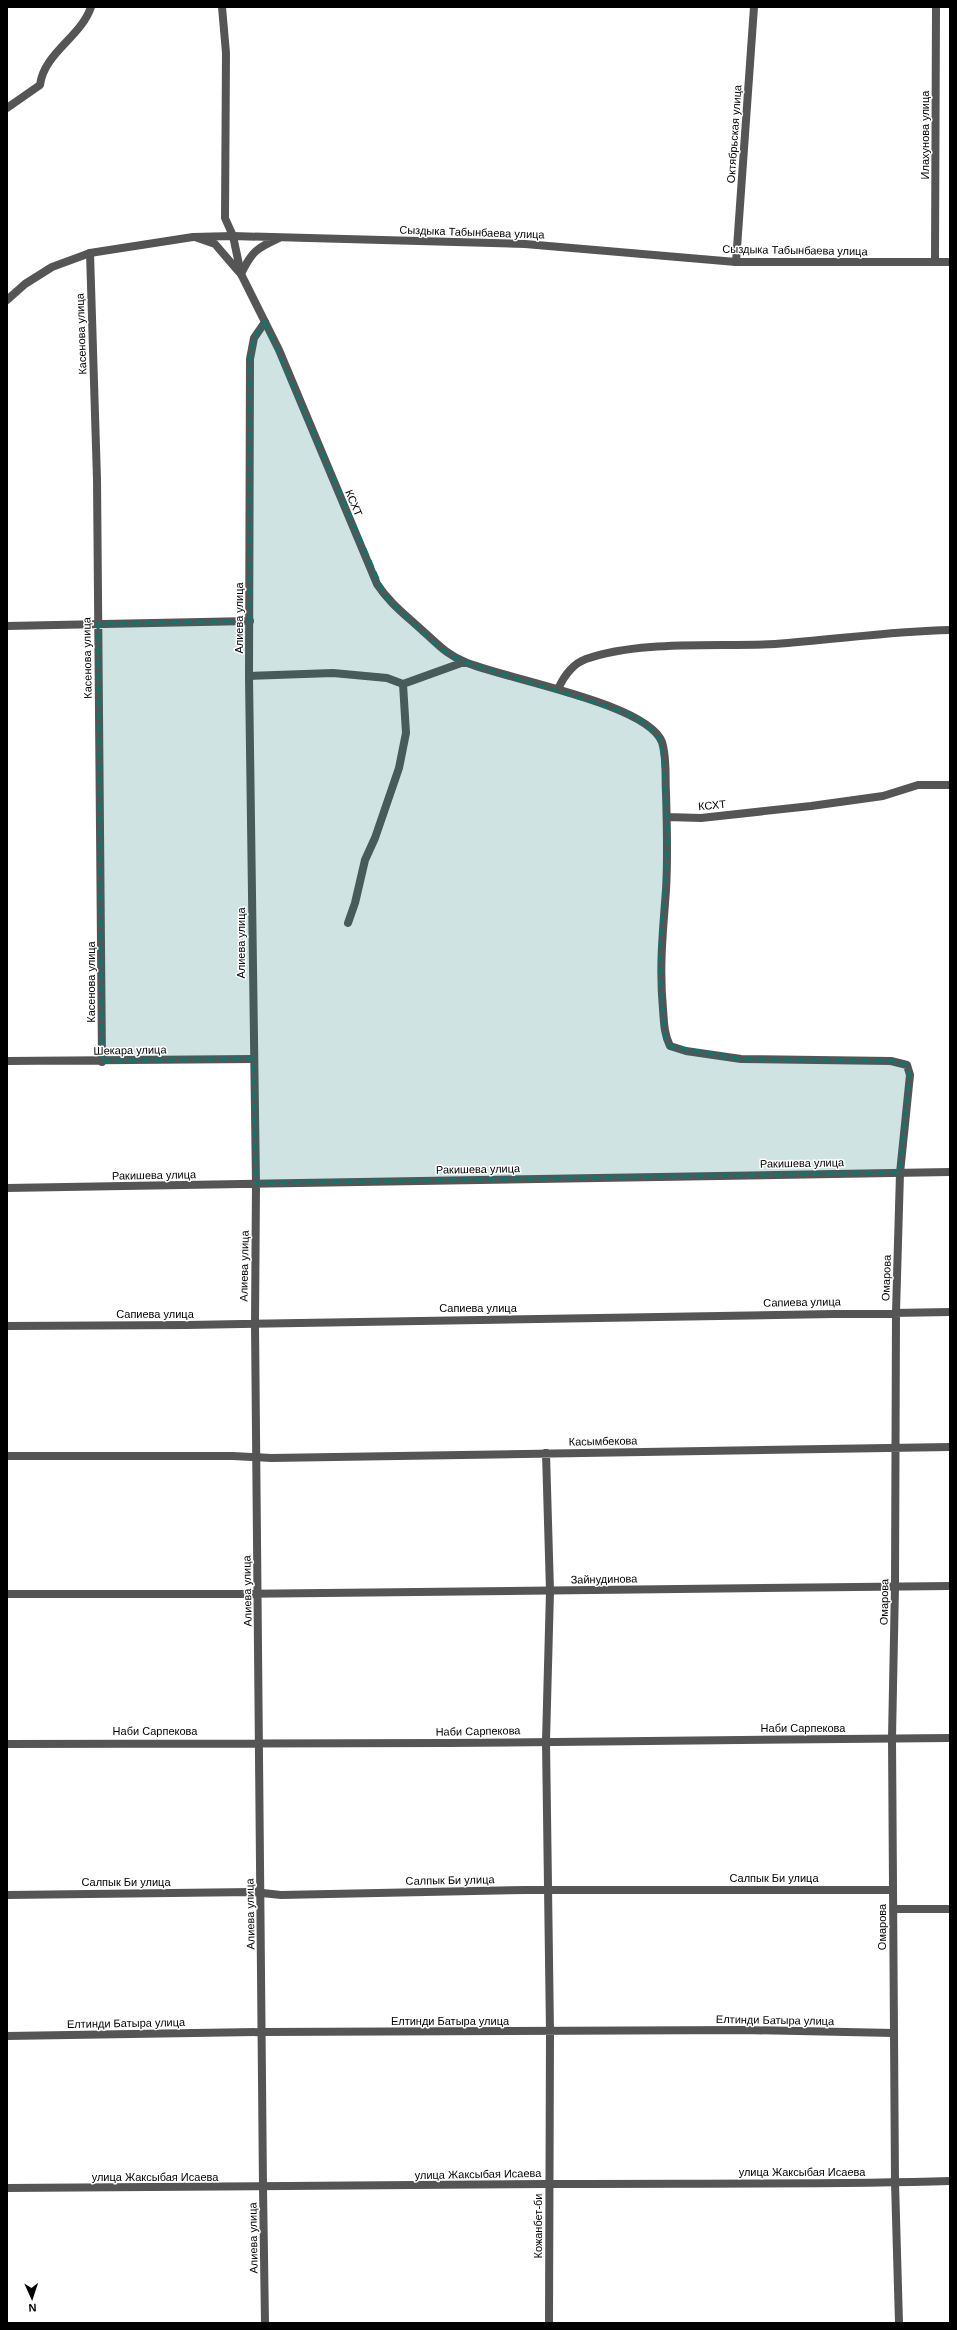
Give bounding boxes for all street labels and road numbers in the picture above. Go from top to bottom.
street label: Октябрьская улица [725,84,743,184]
street label: Илахунова улица [919,90,931,179]
street label: Сыздыка Табынбаева улица [399,223,546,241]
street label: Сыздыка Табынбаева улица [722,243,869,257]
street label: Касенова улица [74,292,88,375]
street label: КСХТ [343,488,365,518]
street label: Алиева улица [233,582,245,654]
street label: Касенова улица [80,616,94,699]
street label: КСХТ [698,798,727,812]
street label: Алиева улица [235,907,247,979]
street label: Касенова улица [85,940,97,1023]
street label: Шекара улица [93,1043,167,1057]
street label: Ракишева улица [760,1156,845,1170]
street label: Ракишева улица [436,1162,521,1176]
street label: Ракишева улица [112,1168,197,1182]
street label: Алиева улица [237,1229,251,1302]
street label: Омарова [879,1254,893,1301]
street label: Сапиева улица [763,1295,842,1309]
street label: Сапиева улица [439,1302,518,1314]
street label: Сапиева улица [116,1308,195,1320]
street label: Касымбекова [569,1434,638,1448]
street label: Алиева улица [240,1554,254,1627]
street label: Зайнудинова [571,1572,638,1586]
street label: Омарова [878,1578,890,1625]
street label: Наби Сарпекова [761,1722,846,1734]
street label: Наби Сарпекова [435,1724,521,1738]
street label: Наби Сарпекова [113,1725,198,1737]
street label: Салпык Би улица [730,1872,819,1884]
street label: Салпык Би улица [405,1873,495,1887]
street label: Салпык Би улица [82,1876,171,1888]
street label: Алиева улица [243,1877,257,1950]
street label: Омарова [876,1903,888,1950]
street label: Елтинди Батыра улица [716,2013,835,2027]
street label: Елтинди Батыра улица [391,2015,510,2027]
street label: Елтинди Батыра улица [67,2016,186,2030]
street label: улица Жаксыбая Исаева [739,2166,866,2178]
street label: улица Жаксыбая Исаева [415,2167,542,2181]
street label: улица Жаксыбая Исаева [92,2171,219,2183]
street label: Кожанбет-би [532,2193,544,2259]
street label: Алиева улица [246,2201,260,2274]

